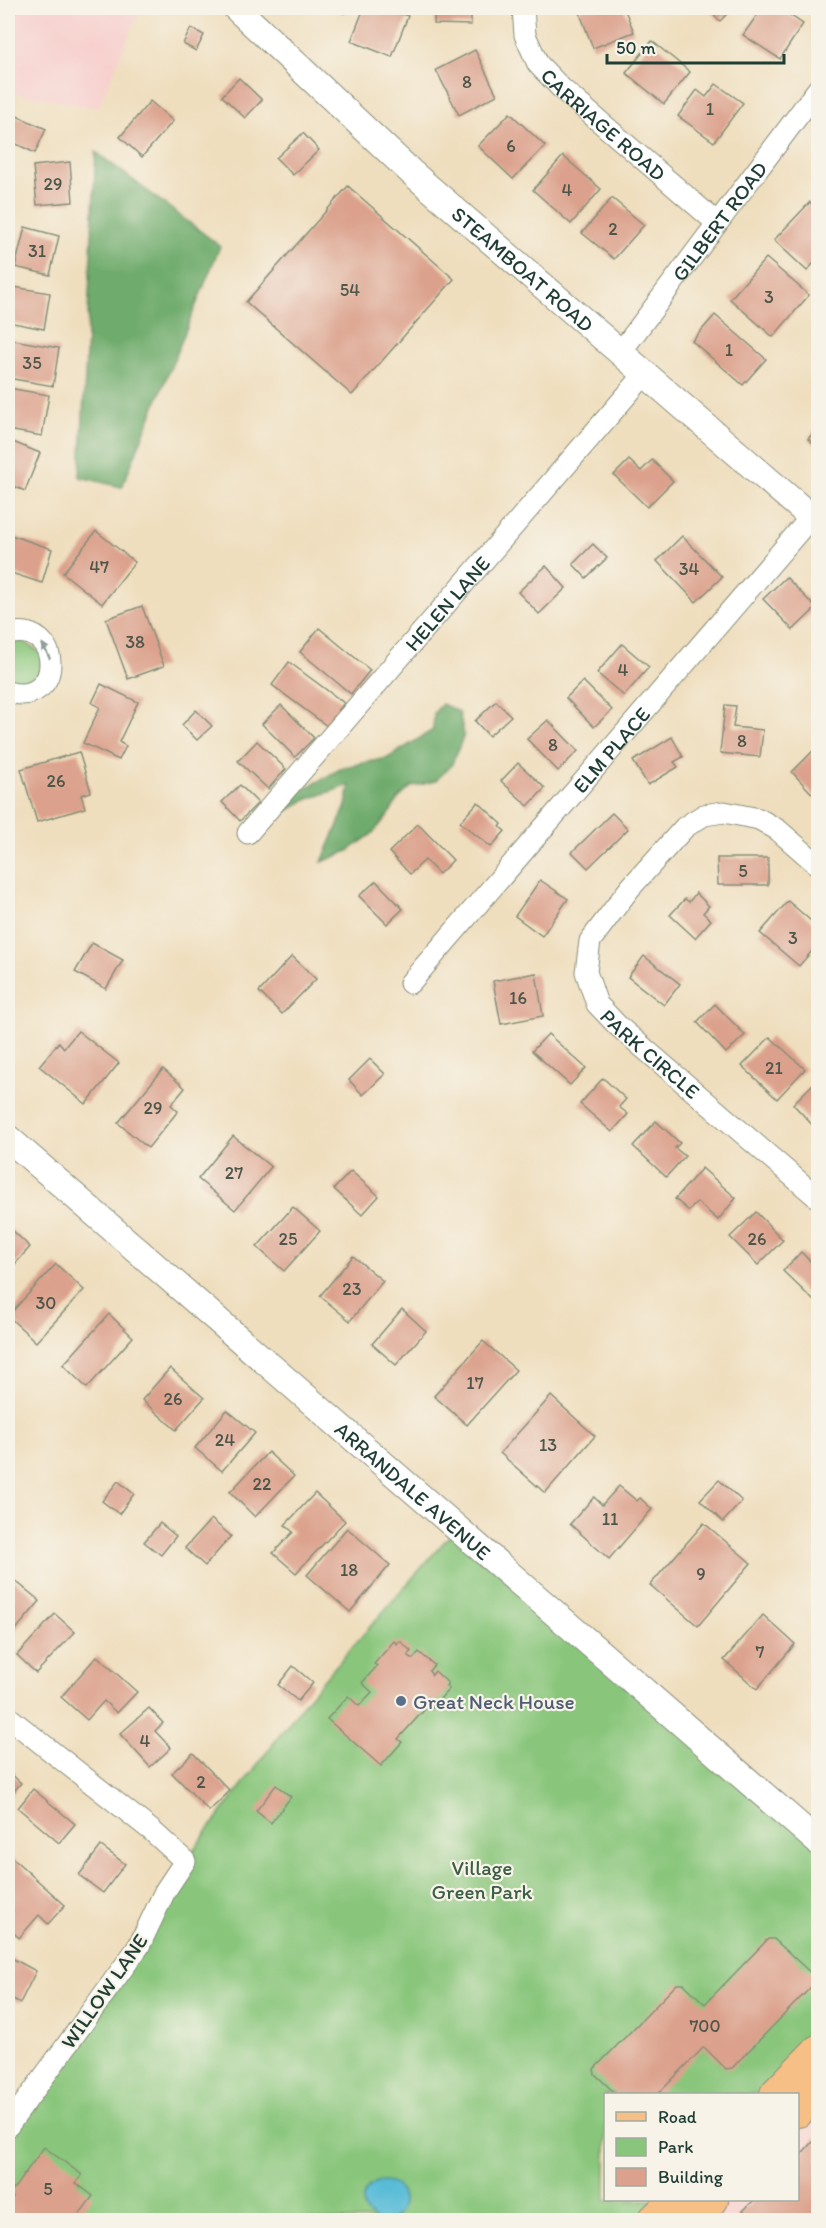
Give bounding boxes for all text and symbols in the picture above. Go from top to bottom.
scale bar [607,27,784,65]
text: 50 m [616,37,656,59]
street label: CARRIAGE ROAD [536,63,671,186]
house number: 8 [462,71,472,93]
house number: 1 [706,98,714,120]
house number: 6 [506,135,516,157]
street label: GILBERT ROAD [666,156,772,286]
house number: 29 [44,173,62,195]
house number: 4 [562,179,573,201]
street label: STEAMBOAT ROAD [447,201,599,337]
house number: 2 [608,218,618,240]
house number: 31 [28,240,46,262]
house number: 54 [340,279,360,301]
house number: 3 [764,286,774,308]
house number: 1 [725,339,733,361]
house number: 35 [22,352,42,374]
street label: HELEN LANE [399,551,495,656]
house number: 47 [89,556,109,578]
house number: 34 [679,558,699,580]
house number: 38 [125,631,145,653]
one-way arrow [41,642,50,659]
house number: 4 [618,659,629,681]
street label: ELM PLACE [567,701,655,798]
house number: 8 [737,730,747,752]
house number: 8 [548,734,558,756]
house number: 26 [47,770,66,792]
house number: 5 [738,860,748,882]
house number: 3 [788,927,798,949]
house number: 16 [509,987,527,1009]
street label: PARK CIRCLE [596,1003,705,1104]
house number: 21 [765,1057,783,1079]
house number: 29 [144,1097,162,1119]
house number: 27 [225,1162,243,1184]
house number: 25 [279,1228,297,1250]
house number: 26 [748,1228,767,1250]
house number: 23 [342,1278,362,1300]
house number: 30 [36,1292,56,1314]
house number: 17 [466,1372,484,1394]
house number: 26 [164,1388,183,1410]
street label: ARRANDALE AVENUE [330,1416,497,1565]
house number: 24 [215,1429,235,1451]
house number: 13 [539,1434,557,1456]
house number: 22 [253,1473,272,1495]
house number: 11 [602,1508,618,1530]
house number: 18 [340,1559,358,1581]
house number: 9 [696,1563,706,1585]
house number: 7 [756,1641,765,1663]
place label: Great Neck House [413,1689,575,1714]
marker: Great Neck House [394,1694,408,1708]
house number: 4 [140,1730,151,1752]
house number: 2 [196,1771,206,1793]
park label: Village Green Park [432,1855,533,1904]
street label: WILLOW LANE [55,1929,153,2053]
house number: 700 [689,2015,721,2037]
legend [604,2093,799,2201]
text: Road [658,2106,697,2128]
text: Park [658,2136,693,2158]
text: Building [658,2166,724,2188]
house number: 5 [43,2178,53,2200]

